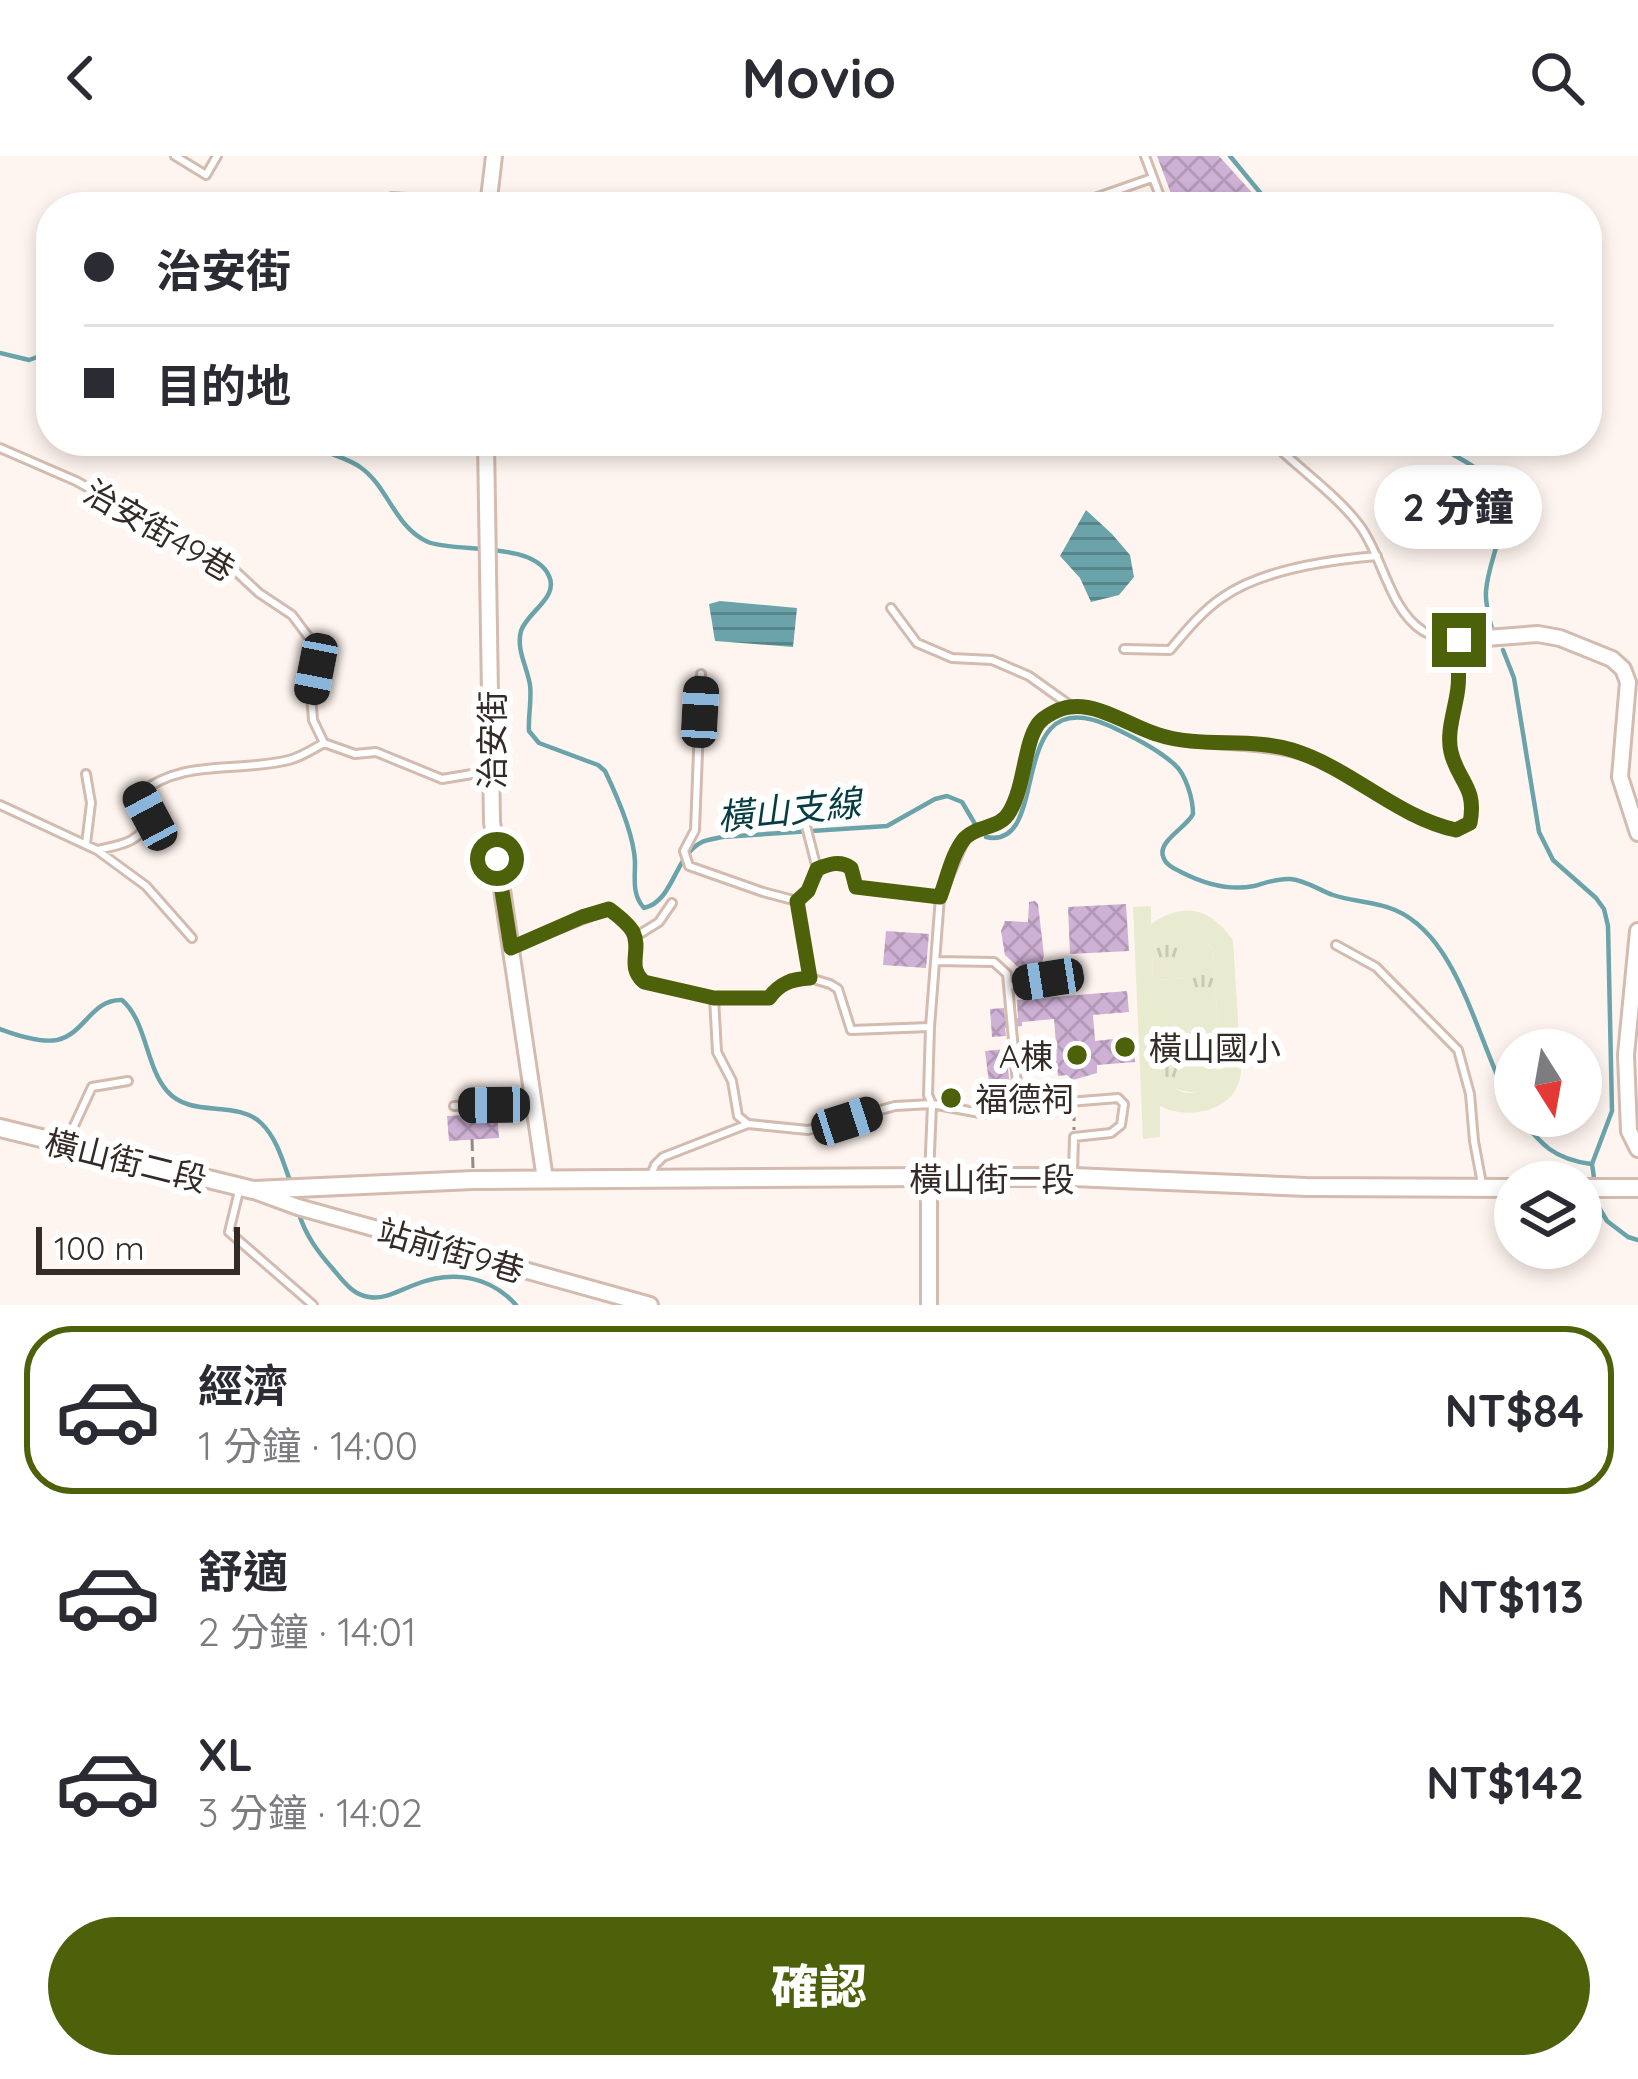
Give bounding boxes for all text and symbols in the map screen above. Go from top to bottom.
text: Movio [742,44,896,112]
icon: back [48,45,114,111]
icon: search [1524,45,1590,111]
text: 治安街 [156,242,291,298]
text: 目的地 [156,357,291,413]
callout: 2 分鐘 [1375,466,1543,550]
street label: 治安街49巷 [77,470,243,590]
text: 2 分鐘 [1402,482,1514,531]
route end [1432,613,1486,667]
car [291,630,341,708]
car [680,675,720,749]
street label: 治安街 [471,691,512,790]
car [117,776,183,856]
water label: 橫山支線 [715,779,867,839]
route start [470,832,524,886]
car [1010,956,1086,1002]
place label: 橫山國小 [1149,1027,1281,1068]
north arrow [1494,1029,1602,1137]
map controls [1494,1029,1602,1269]
marker: 橫山國小 [1112,1034,1138,1060]
place label: A棟 [999,1035,1053,1076]
marker: A棟 [1064,1042,1090,1068]
place label: 福德祠 [975,1078,1074,1119]
marker: 福德祠 [938,1085,964,1111]
car [458,1086,530,1124]
car [807,1093,887,1149]
street label: 橫山街二段 [41,1120,211,1200]
street label: 橫山街一段 [910,1158,1075,1199]
button: layers [1494,1161,1602,1269]
street label: 站前街9巷 [373,1210,529,1290]
scale bar [36,1221,240,1274]
text: 100 m [54,1227,145,1268]
icon: car [54,1356,162,1464]
text: 經濟 [198,1357,288,1413]
text: NT$84 [1445,1382,1584,1438]
text: 1 分鐘 · 14:00 [198,1421,418,1470]
icon: car [54,1542,162,1650]
text: 舒適 [198,1543,288,1599]
text: NT$113 [1437,1568,1584,1624]
text: 2 分鐘 · 14:01 [198,1607,416,1656]
text: XL [198,1726,253,1782]
icon: car [54,1728,162,1836]
text: NT$142 [1426,1754,1584,1810]
text: 3 分鐘 · 14:02 [198,1788,422,1837]
button: 確認 [48,1917,1590,2055]

